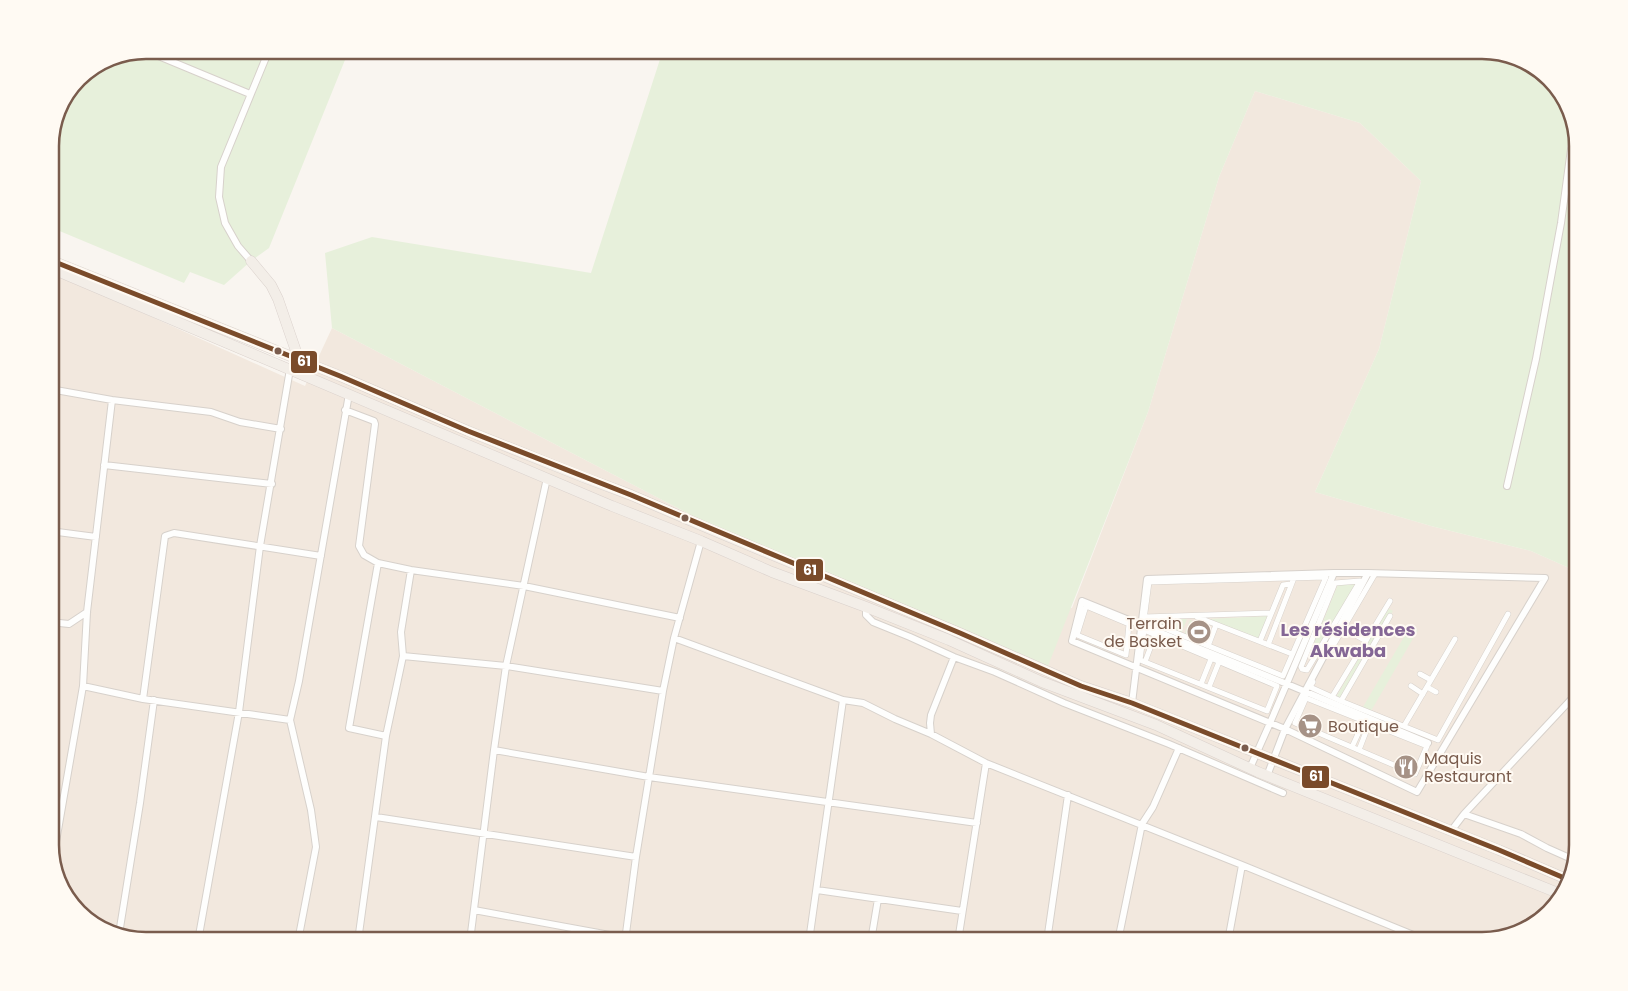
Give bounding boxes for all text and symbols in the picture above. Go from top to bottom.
unlabelled marker [273,346,283,356]
line badge: 61 [290,350,318,374]
text: 61 [297,351,311,371]
unlabelled marker [680,513,690,523]
line badge: 61 [795,558,824,582]
text: 61 [803,560,817,580]
place label: Terrain de Basket [1104,612,1182,653]
district label: Les résidences Akwaba [1280,617,1416,663]
sports icon: Terrain de Basket [1186,619,1212,645]
supermarket icon: Boutique [1297,713,1323,739]
place label: Boutique [1328,715,1399,738]
unlabelled marker [1240,743,1250,753]
place label: Maquis Restaurant [1424,747,1512,788]
restaurant icon: Maquis Restaurant [1393,754,1419,780]
line badge: 61 [1301,765,1330,789]
text: 61 [1309,766,1323,786]

